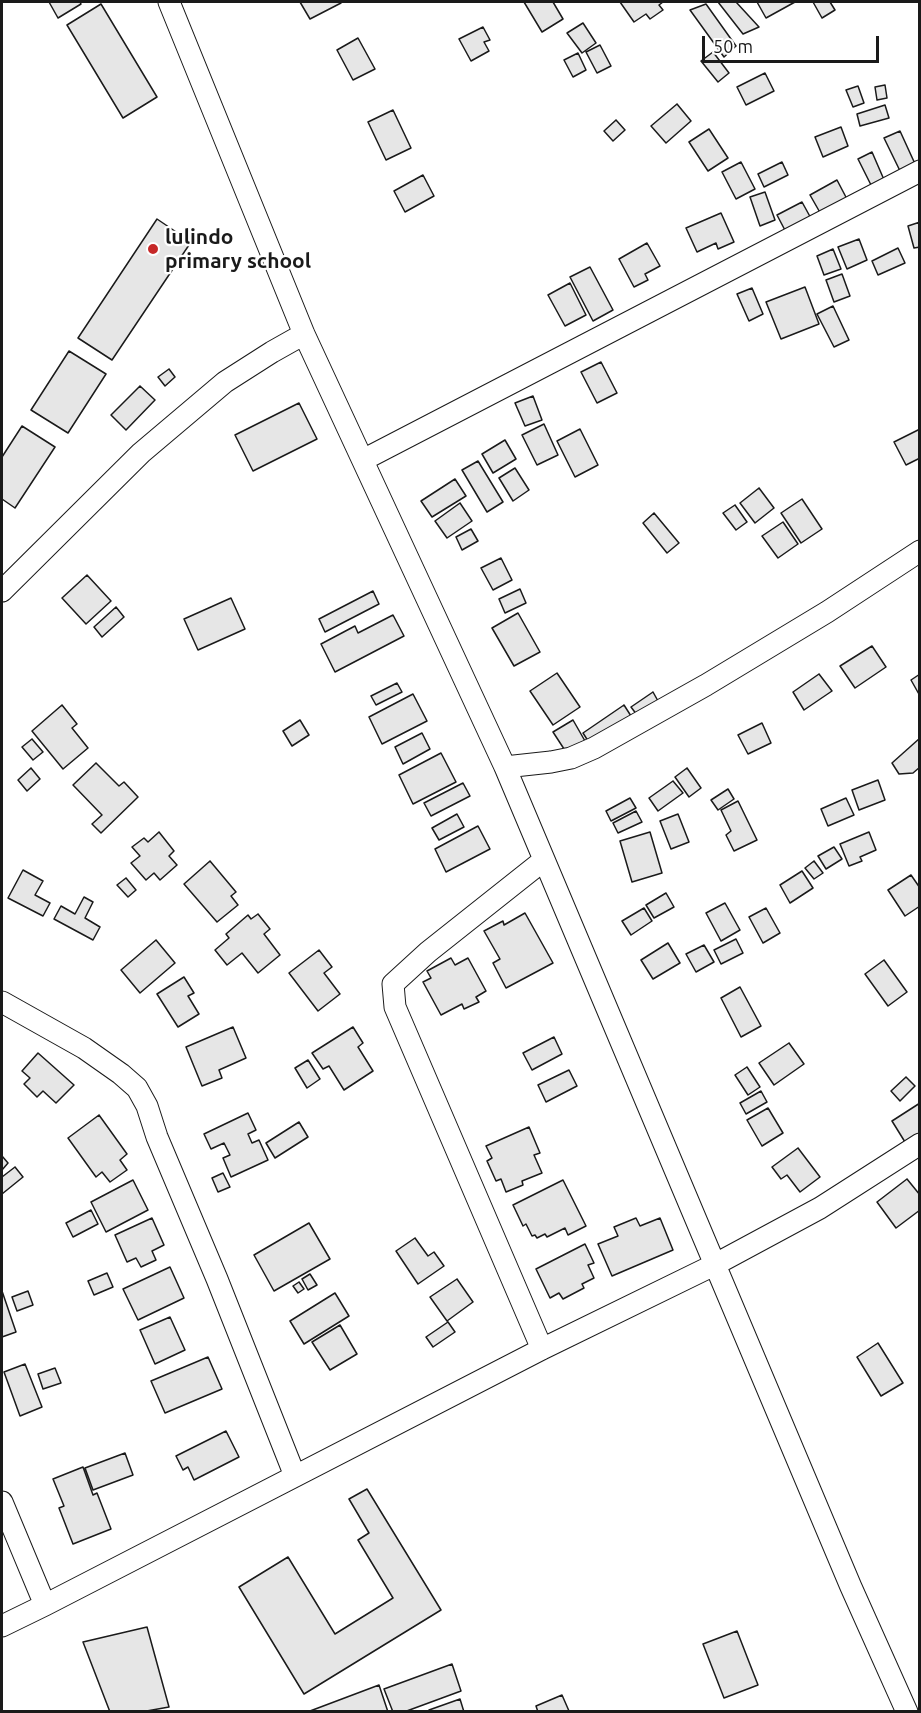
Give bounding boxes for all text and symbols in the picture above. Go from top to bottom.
scale bar [705,24,882,62]
text: 50 m [713,36,753,56]
place label: lulindo primary school [165,224,311,274]
marker: lulindo primary school [146,242,160,256]

